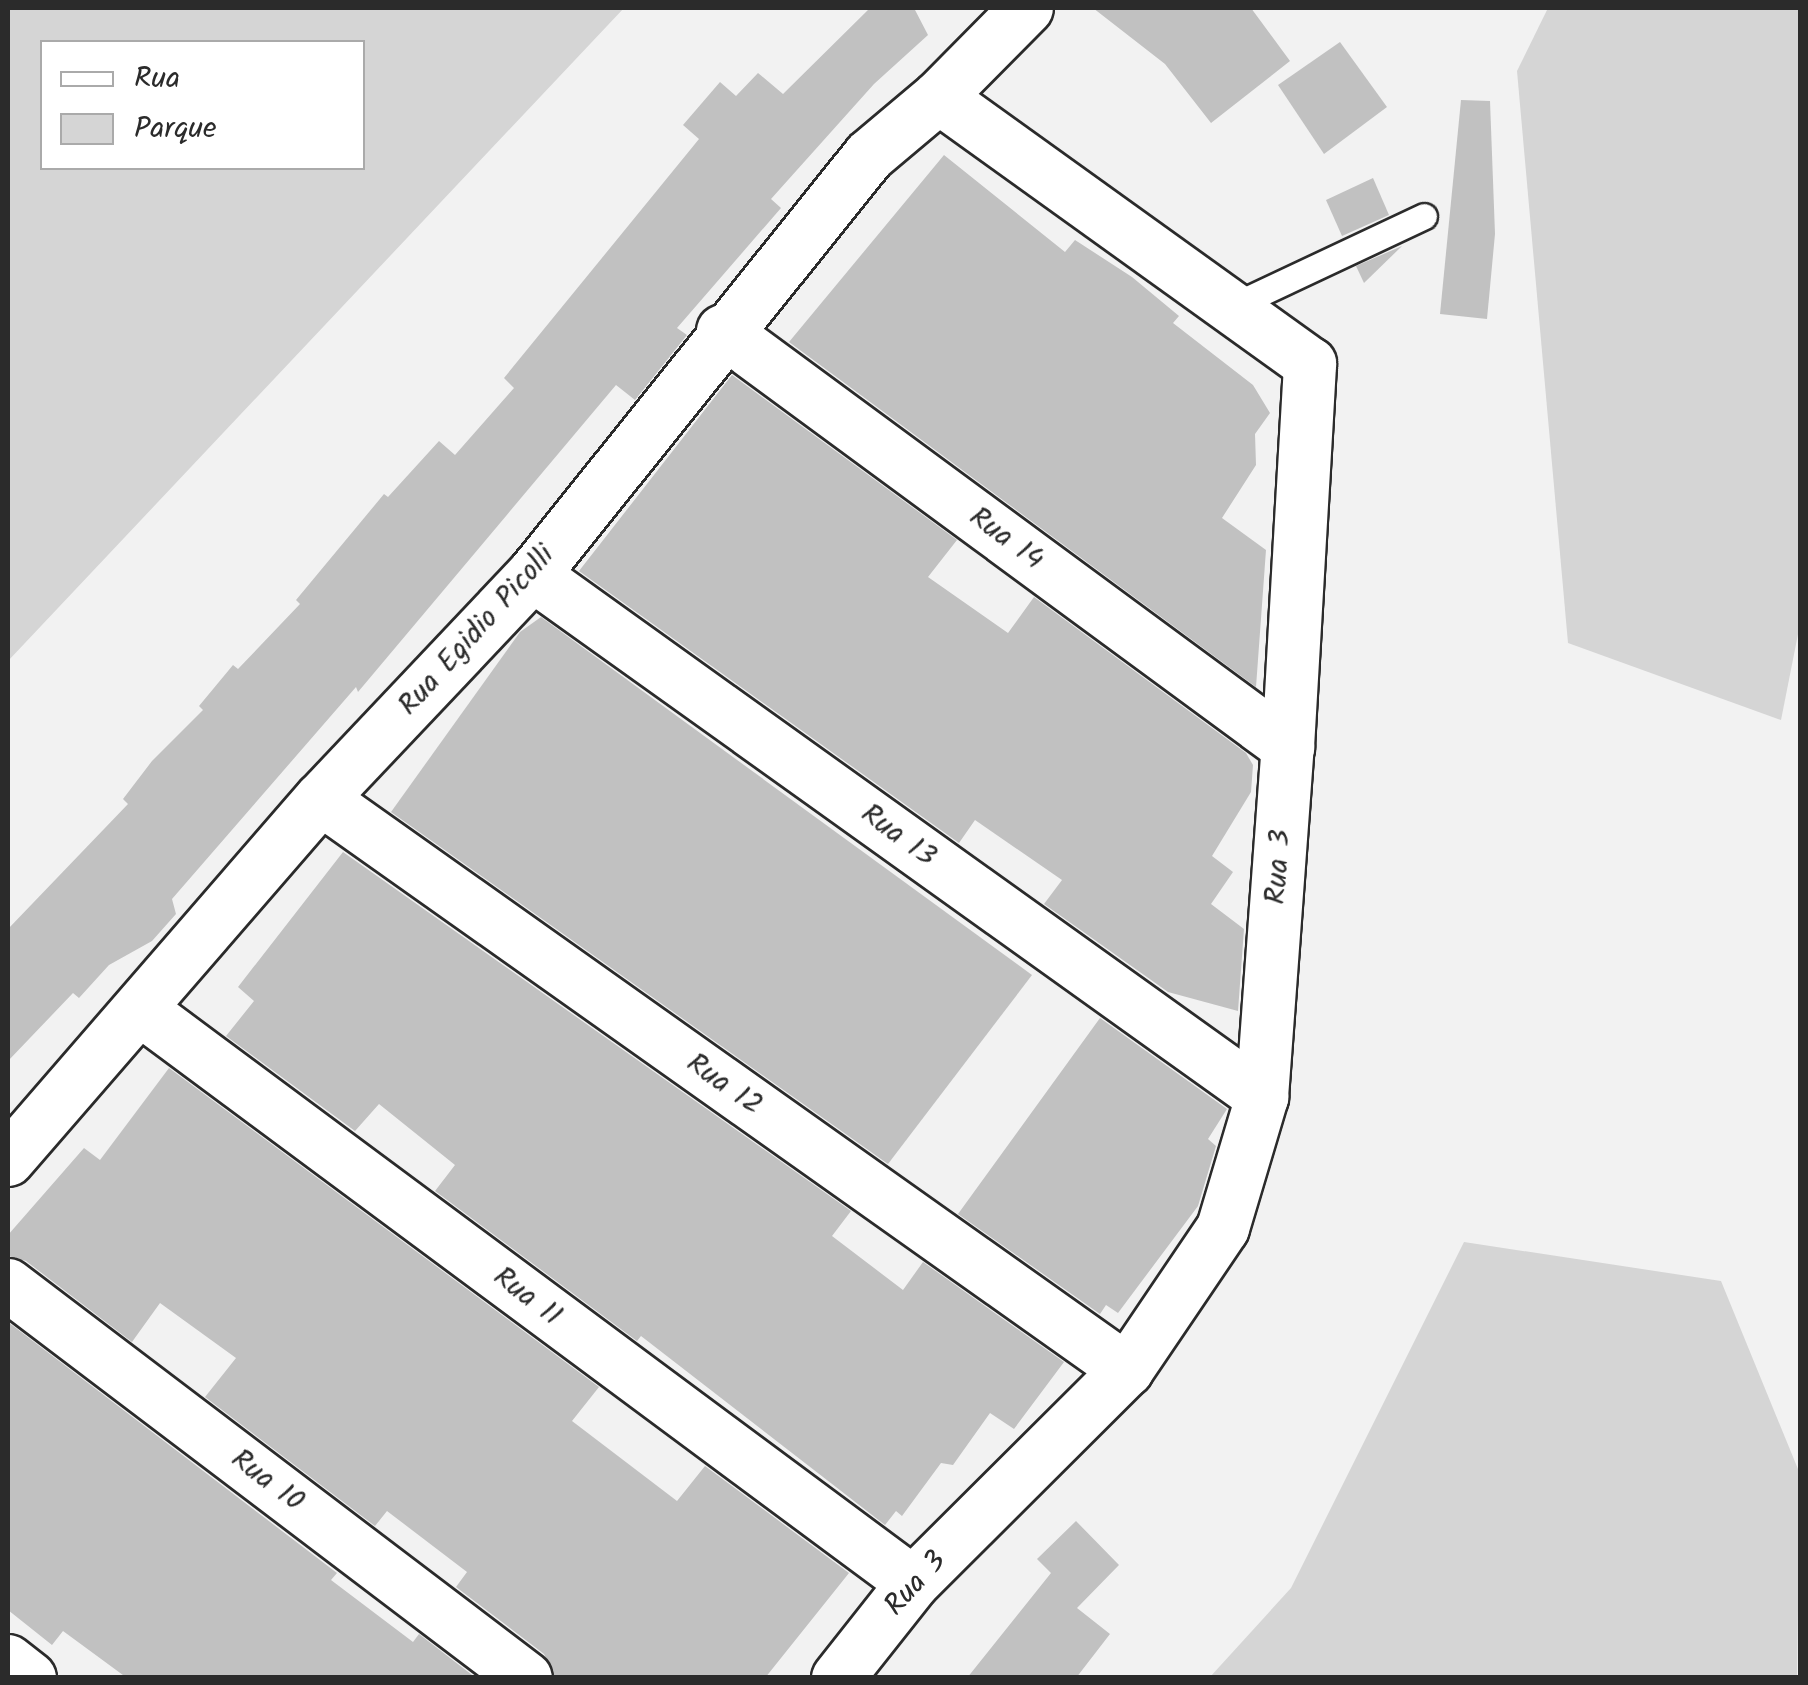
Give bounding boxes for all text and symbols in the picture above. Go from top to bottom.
legend [40,40,365,170]
text: Rua [134,55,180,103]
text: Parque [134,105,216,153]
street label: Rua 14 [961,500,1051,578]
street label: Rua Egidio Picolli [391,538,563,724]
street label: Rua 13 [853,797,943,875]
street label: Rua 3 [1258,828,1300,906]
street label: Rua 12 [679,1046,769,1124]
street label: Rua 11 [485,1259,569,1335]
street label: Rua 10 [223,1442,311,1520]
street label: Rua 3 [877,1544,955,1624]

